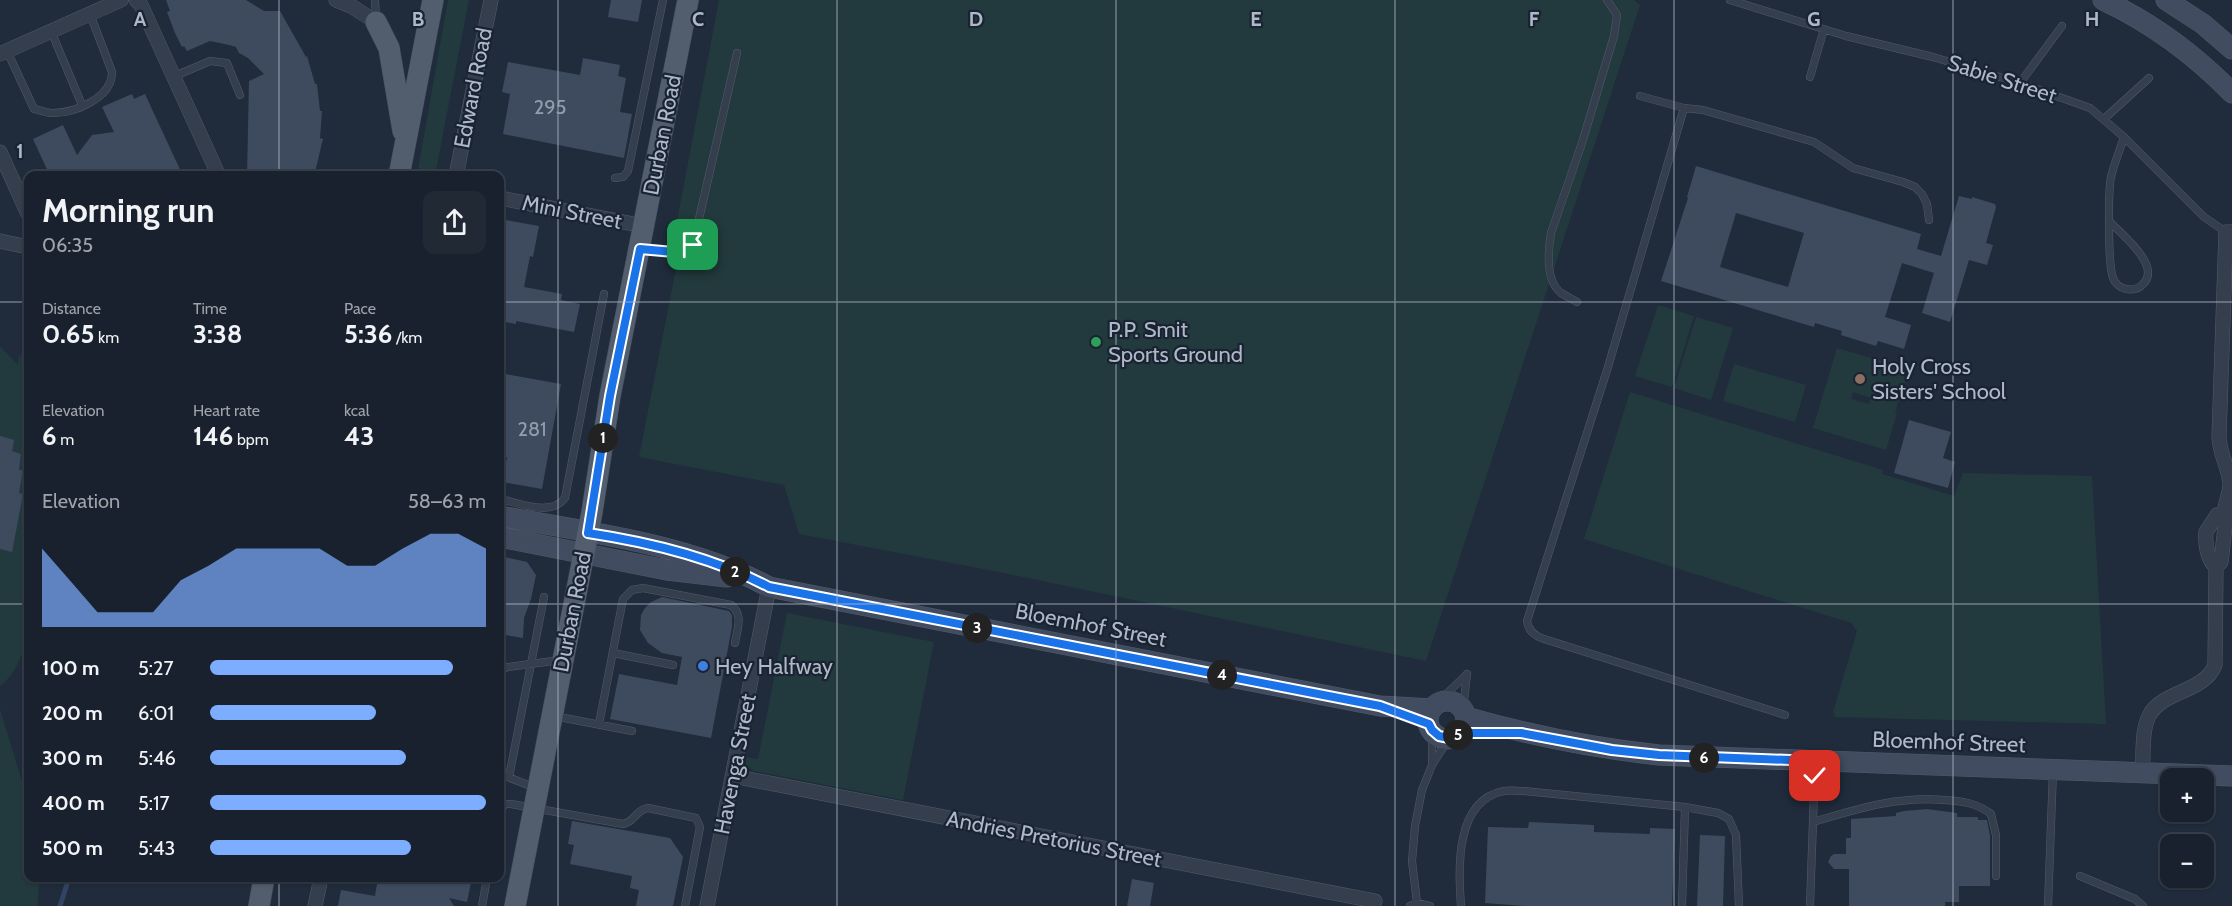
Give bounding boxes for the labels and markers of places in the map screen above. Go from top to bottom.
pin [667,219,718,270]
place label: P.P. Smit Sports Ground [1108,316,1243,368]
marker: P.P. Smit Sports Ground [1089,335,1103,349]
place label: Holy Cross Sisters' School [1872,353,2007,405]
marker: Holy Cross Sisters' School [1853,372,1867,386]
pin: 1 [588,423,618,453]
pin: 2 [720,557,750,587]
pin: 3 [962,613,992,643]
place label: Hey Halfway [715,653,833,680]
marker: Hey Halfway [696,659,710,673]
pin: 4 [1207,660,1237,690]
pin: 5 [1443,720,1473,750]
pin: 6 [1689,743,1719,773]
pin [1789,750,1840,801]

